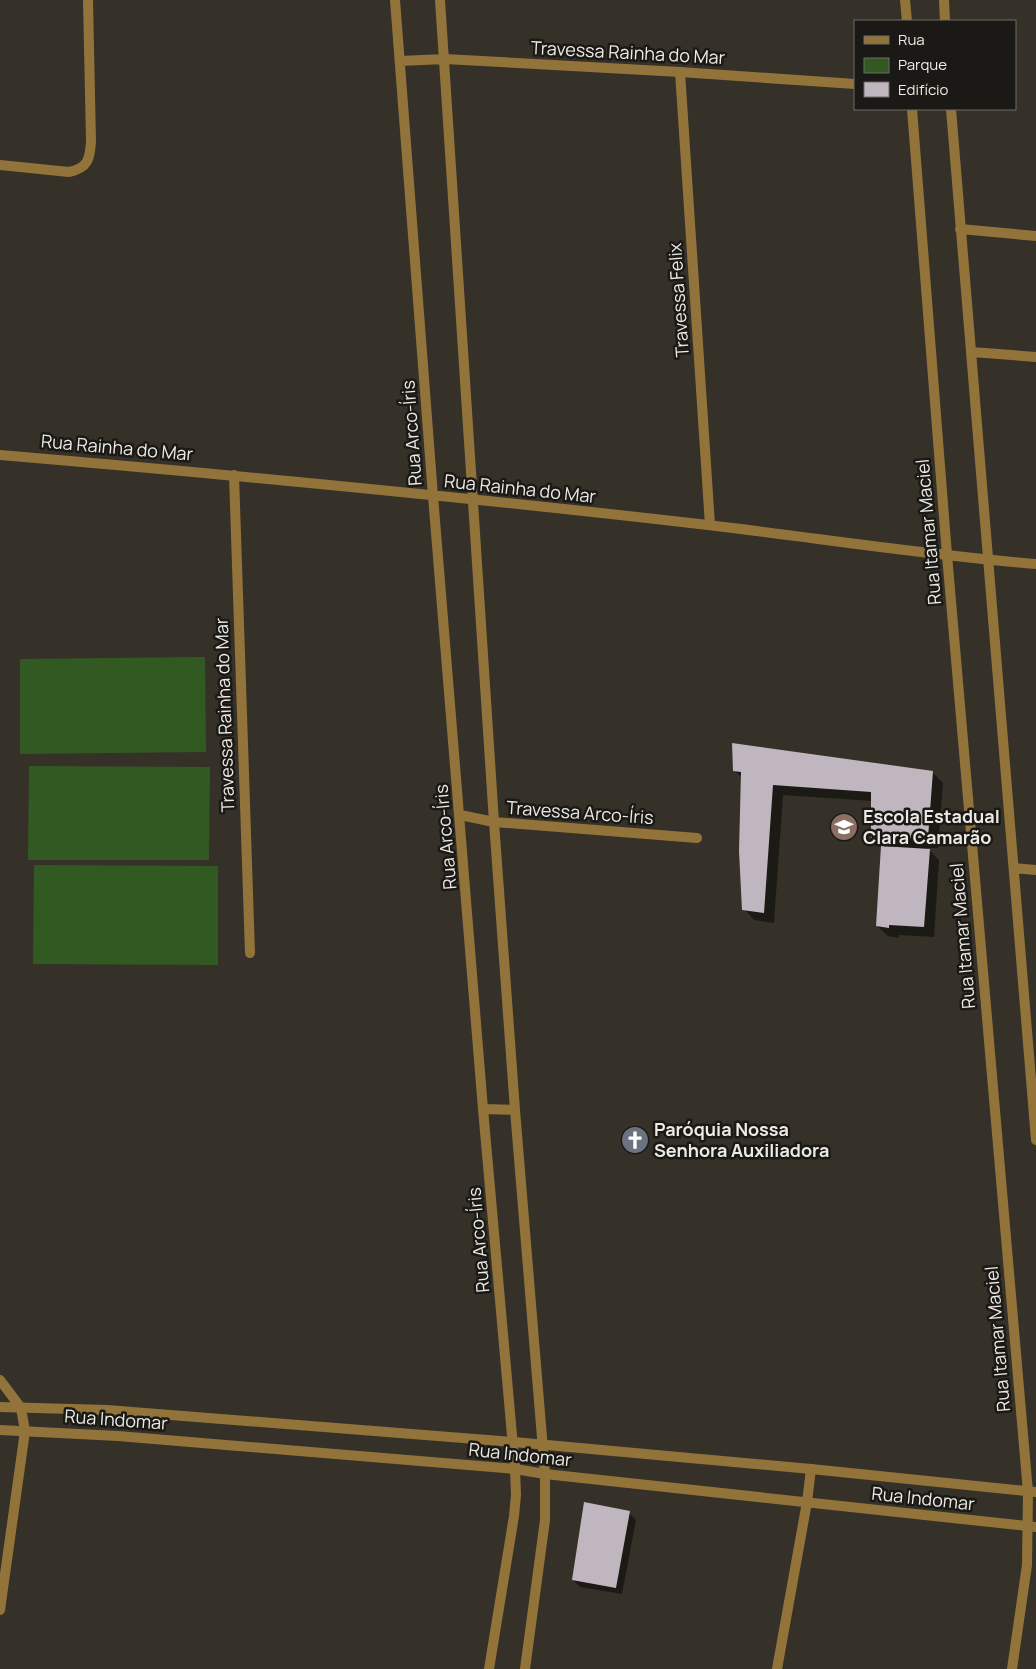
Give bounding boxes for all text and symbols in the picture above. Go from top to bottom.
legend [854,20,1016,110]
text: Rua [898,29,925,50]
street label: Travessa Rainha do Mar [530,35,726,69]
text: Parque [898,54,947,75]
text: Edifício [898,79,949,100]
street label: Travessa Felix [662,242,694,358]
street label: Rua Arco-Íris [395,380,427,487]
street label: Rua Rainha do Mar [40,428,195,466]
street label: Rua Itamar Maciel [910,458,946,606]
street label: Rua Rainha do Mar [443,468,598,508]
street label: Travessa Rainha do Mar [209,617,239,813]
street label: Rua Arco-Íris [428,783,462,891]
street label: Travessa Arco-Íris [506,795,654,829]
place label: Escola Estadual Clara Camarão [863,804,1000,849]
school or university icon: Escola Estadual Clara Camarão [829,812,859,842]
street label: Rua Itamar Maciel [944,862,980,1010]
place label: Paróquia Nossa Senhora Auxiliadora [654,1117,829,1162]
church icon: Paróquia Nossa Senhora Auxiliadora [620,1125,650,1155]
street label: Rua Arco-Íris [461,1186,495,1294]
street label: Rua Itamar Maciel [979,1265,1015,1413]
street label: Rua Indomar [64,1403,169,1435]
street label: Rua Indomar [467,1437,573,1471]
street label: Rua Indomar [870,1481,976,1515]

